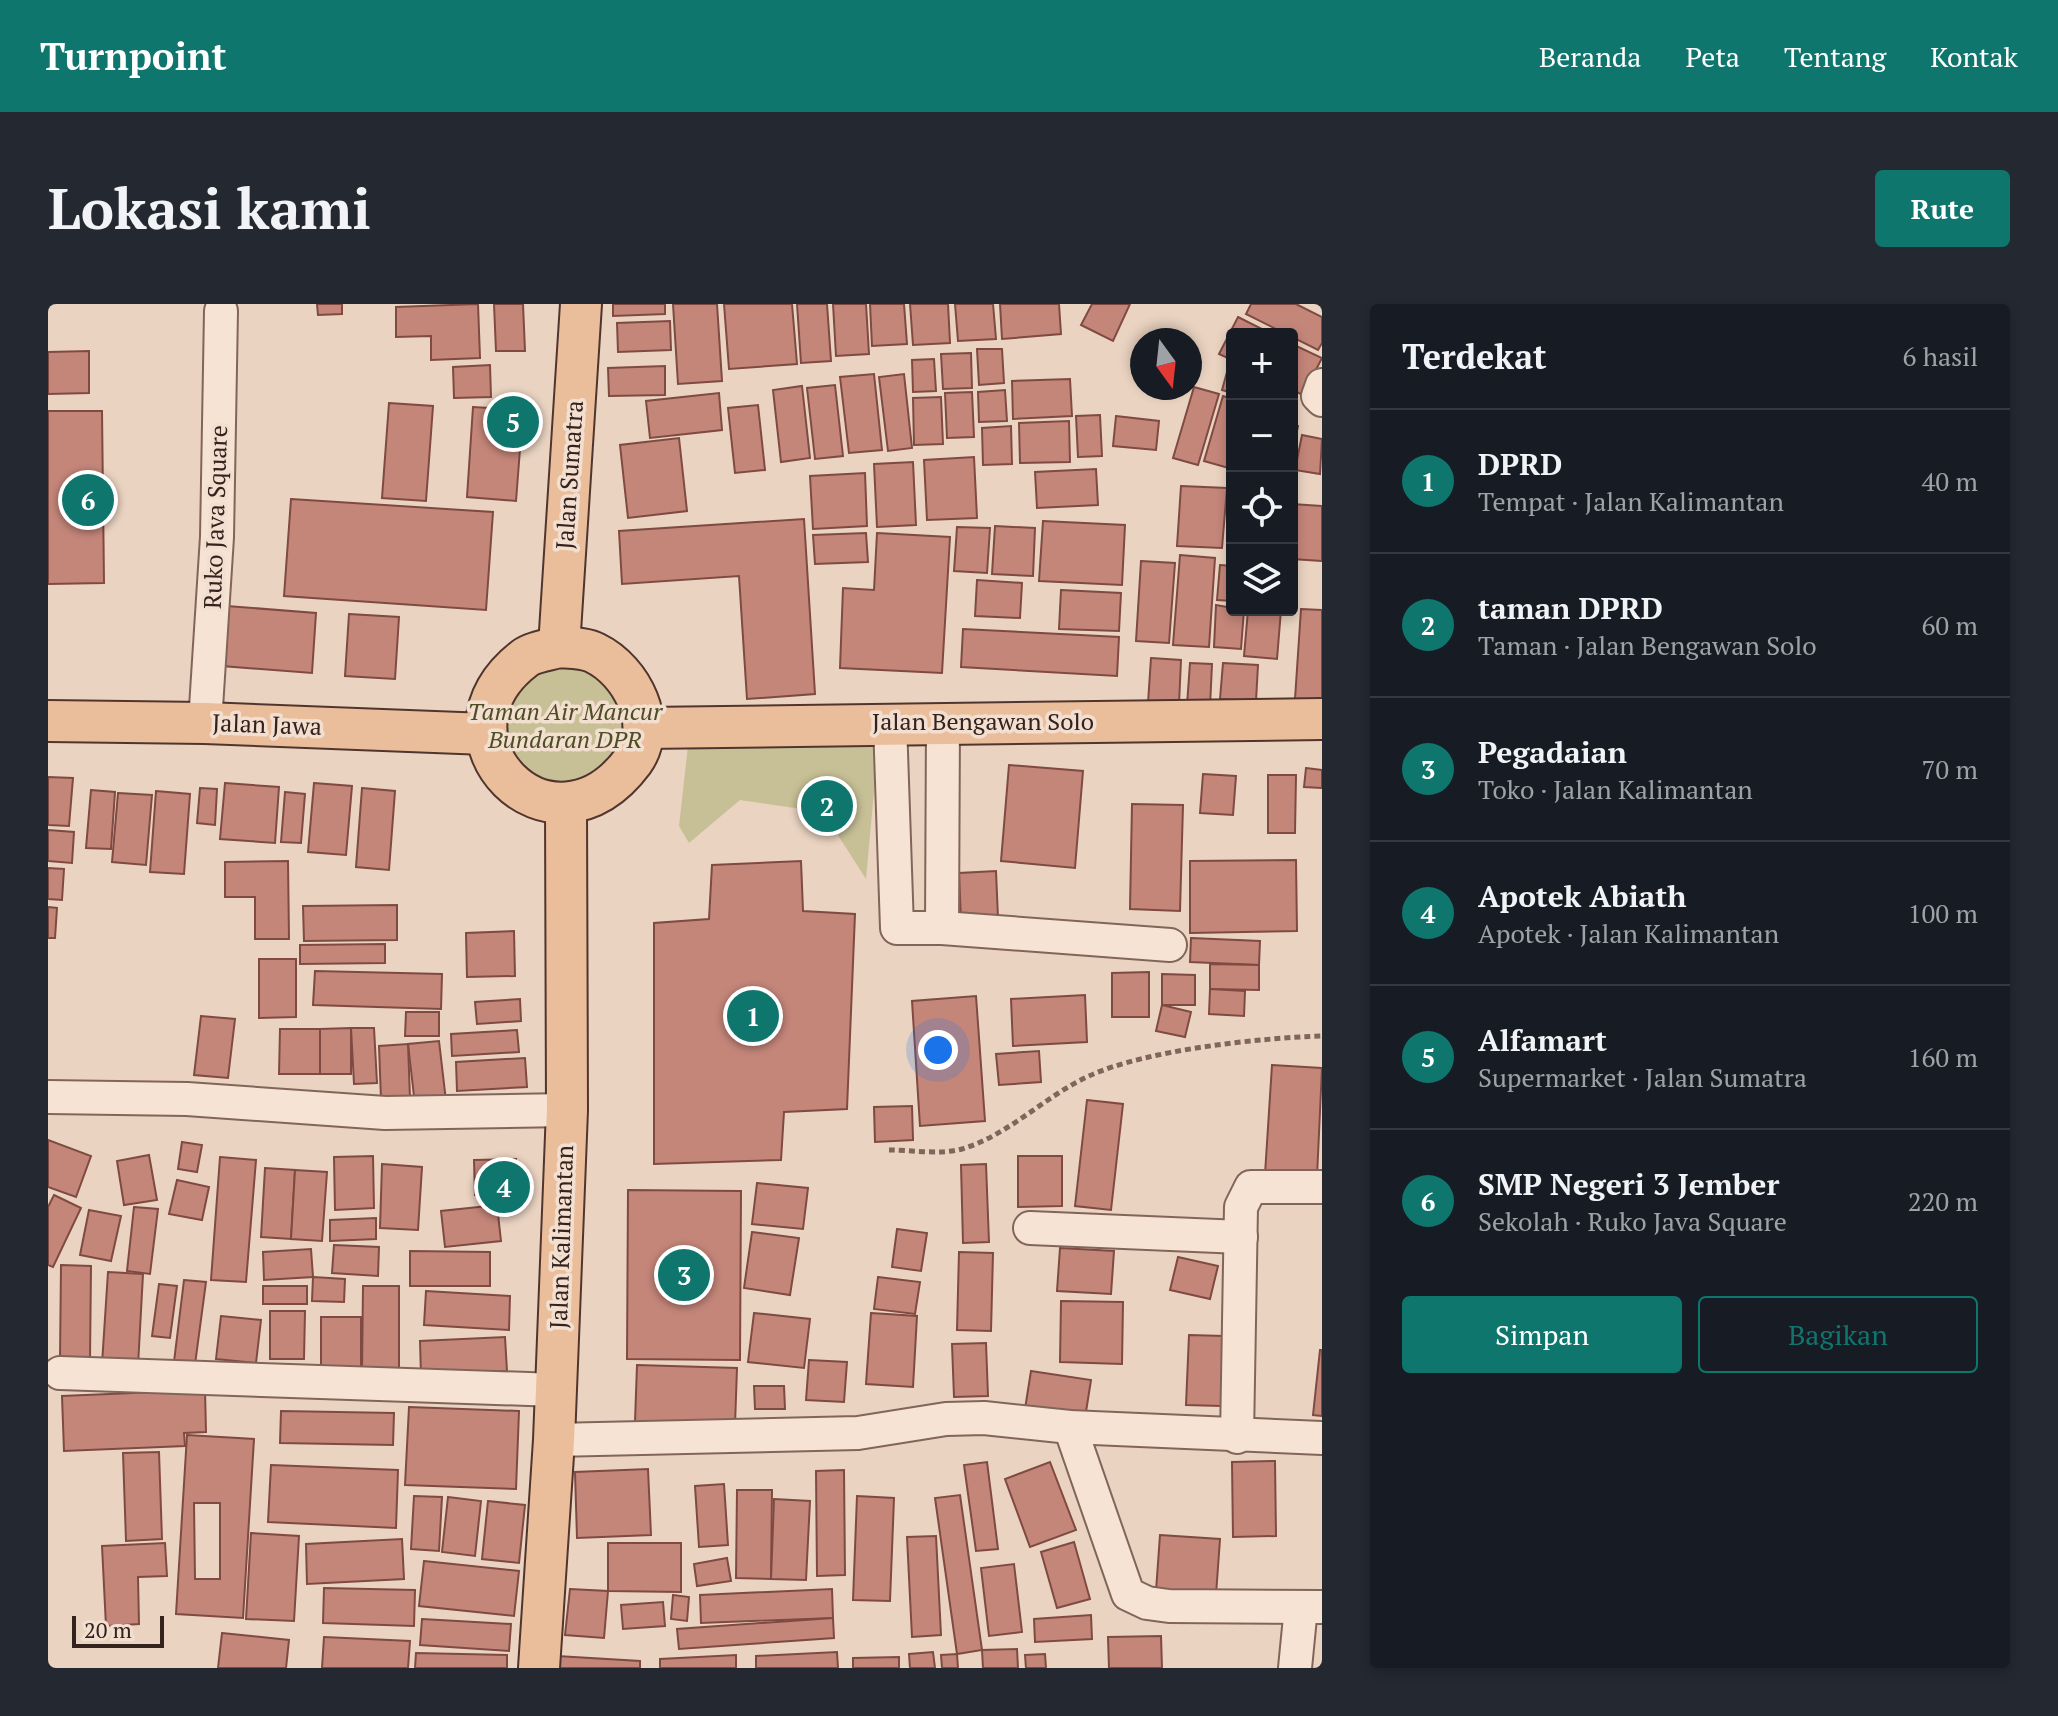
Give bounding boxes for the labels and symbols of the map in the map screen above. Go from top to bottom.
north arrow [1130,328,1202,400]
pin: 5 [487,392,539,452]
street label: Jalan Sumatra [548,399,590,551]
street label: Ruko Java Square [196,425,234,609]
pin: 6 [62,470,114,530]
park label: Taman Air Mancur Bundaran DPR [468,695,664,755]
street label: Jalan Bengawan Solo [872,705,1094,737]
street label: Jalan Jawa [212,706,322,742]
pin: 2 [801,776,853,836]
pin: 1 [727,986,779,1046]
your location [918,1030,958,1070]
street label: Jalan Kalimantan [542,1144,580,1330]
pin: 4 [478,1157,530,1217]
pin: 3 [658,1245,710,1305]
scale bar [72,1612,164,1648]

